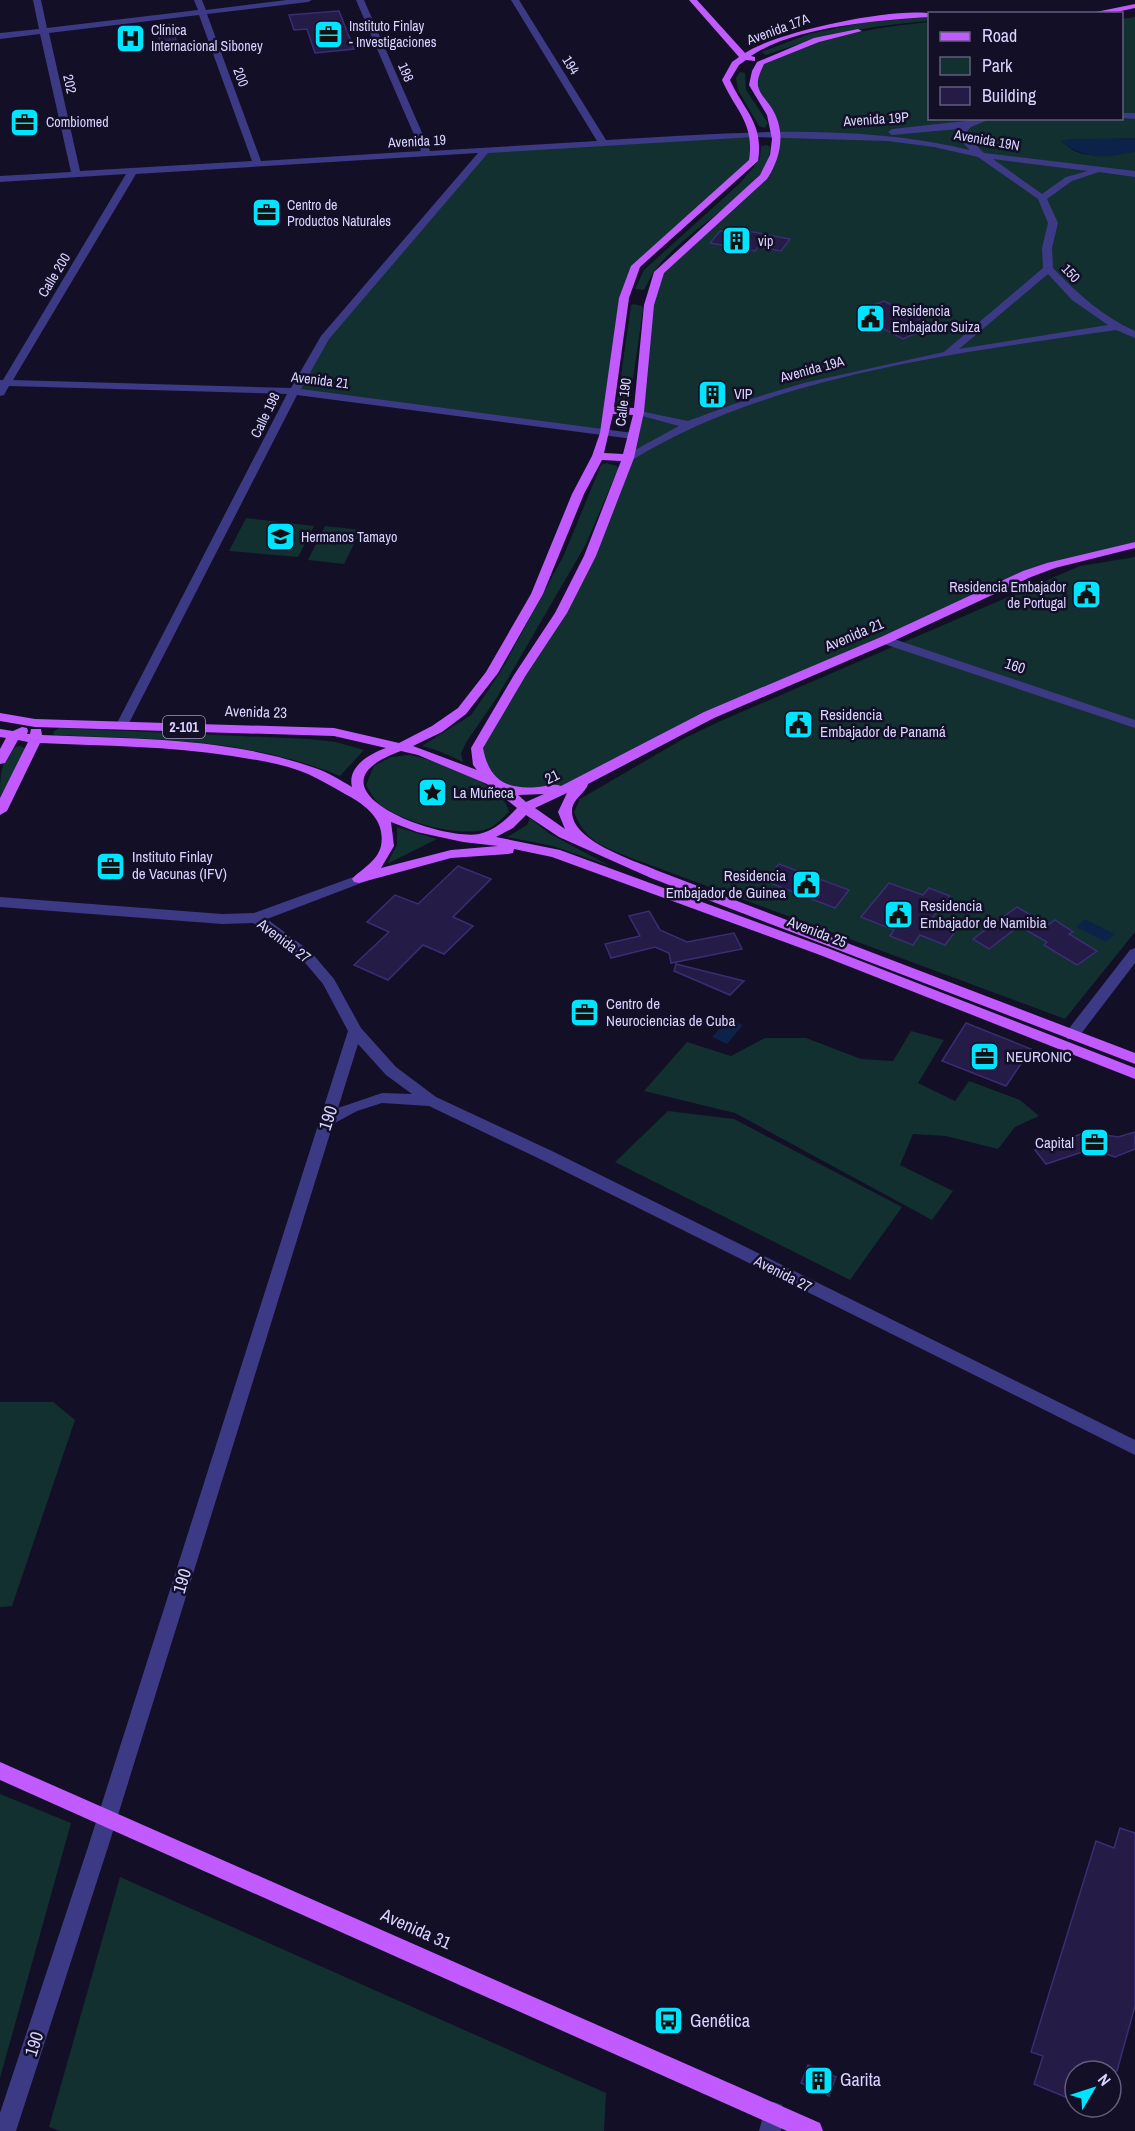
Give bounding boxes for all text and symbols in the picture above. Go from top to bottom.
street label: Avenida 17A [743,9,812,49]
legend [928,12,1123,120]
place label: Instituto Finlay - Investigaciones [349,17,437,51]
office icon: Instituto Finlay - Investigaciones [312,18,344,50]
place label: Clínica Internacional Siboney [151,21,263,55]
hospital icon: Clínica Internacional Siboney [114,22,146,54]
text: Road [982,23,1017,48]
street label: 194 [558,52,584,78]
text: Park [982,53,1013,78]
street label: 198 [394,60,418,84]
street label: 200 [229,65,253,89]
street label: 202 [59,73,81,95]
text: Building [982,83,1037,108]
office icon: Combiomed [9,106,41,138]
street label: Avenida 19P [842,108,910,130]
place label: Combiomed [46,113,109,131]
street label: Avenida 19N [952,125,1021,155]
street label: Avenida 19 [387,130,446,152]
place label: Centro de Productos Naturales [287,196,391,230]
office icon: Centro de Productos Naturales [250,197,282,229]
building icon: vip [721,225,753,257]
place label: vip [758,232,773,250]
street label: Calle 200 [34,250,74,300]
street label: 150 [1058,260,1084,286]
place label: Residencia Embajador Suiza [892,302,981,336]
public building icon: Residencia Embajador Suiza [855,303,887,335]
street label: Avenida 19A [777,352,846,386]
street label: Avenida 21 [289,367,350,393]
street label: Calle 190 [611,377,635,427]
building icon: VIP [697,378,729,410]
place label: VIP [734,385,753,403]
street label: Calle 198 [246,389,284,441]
school or university icon: Hermanos Tamayo [264,521,296,553]
place label: Hermanos Tamayo [301,528,397,546]
place label: Residencia Embajador de Portugal [949,578,1066,612]
public building icon: Residencia Embajador de Portugal [1071,579,1103,611]
street label: Avenida 21 [820,613,887,657]
street label: 160 [1002,652,1028,679]
street label: Avenida 23 [224,700,288,723]
place label: Residencia Embajador de Panamá [820,704,946,742]
public building icon: Residencia Embajador de Panamá [783,708,815,740]
road number: 2-101 [163,716,205,738]
street label: 21 [541,764,563,789]
place icon: La Muñeca [416,777,448,809]
place label: La Muñeca [453,782,514,803]
place label: Instituto Finlay de Vacunas (IFV) [132,846,227,884]
office icon: Instituto Finlay de Vacunas (IFV) [95,850,127,882]
place label: Residencia Embajador de Guinea [666,865,786,903]
public building icon: Residencia Embajador de Guinea [791,869,823,901]
place label: Residencia Embajador de Namibia [920,895,1047,933]
public building icon: Residencia Embajador de Namibia [883,899,915,931]
street label: Avenida 25 [784,910,850,953]
street label: Avenida 27 [252,913,316,968]
place label: Centro de Neurociencias de Cuba [606,993,735,1031]
office icon: Centro de Neurociencias de Cuba [569,997,601,1029]
office icon: NEURONIC [969,1041,1001,1073]
place label: NEURONIC [1006,1046,1072,1067]
street label: 190 [312,1102,343,1133]
office icon: Capital [1079,1127,1111,1159]
place label: Capital [1035,1132,1074,1153]
street label: Avenida 27 [750,1250,816,1297]
street label: 190 [166,1565,197,1596]
street label: Avenida 31 [376,1902,456,1955]
bus stop icon: Genética [653,2005,685,2037]
place label: Genética [690,2008,750,2033]
street label: 190 [18,2028,49,2059]
north arrow [1063,2059,1123,2119]
building icon: Garita [803,2064,835,2096]
place label: Garita [840,2067,881,2092]
text: N [1093,2069,1116,2090]

